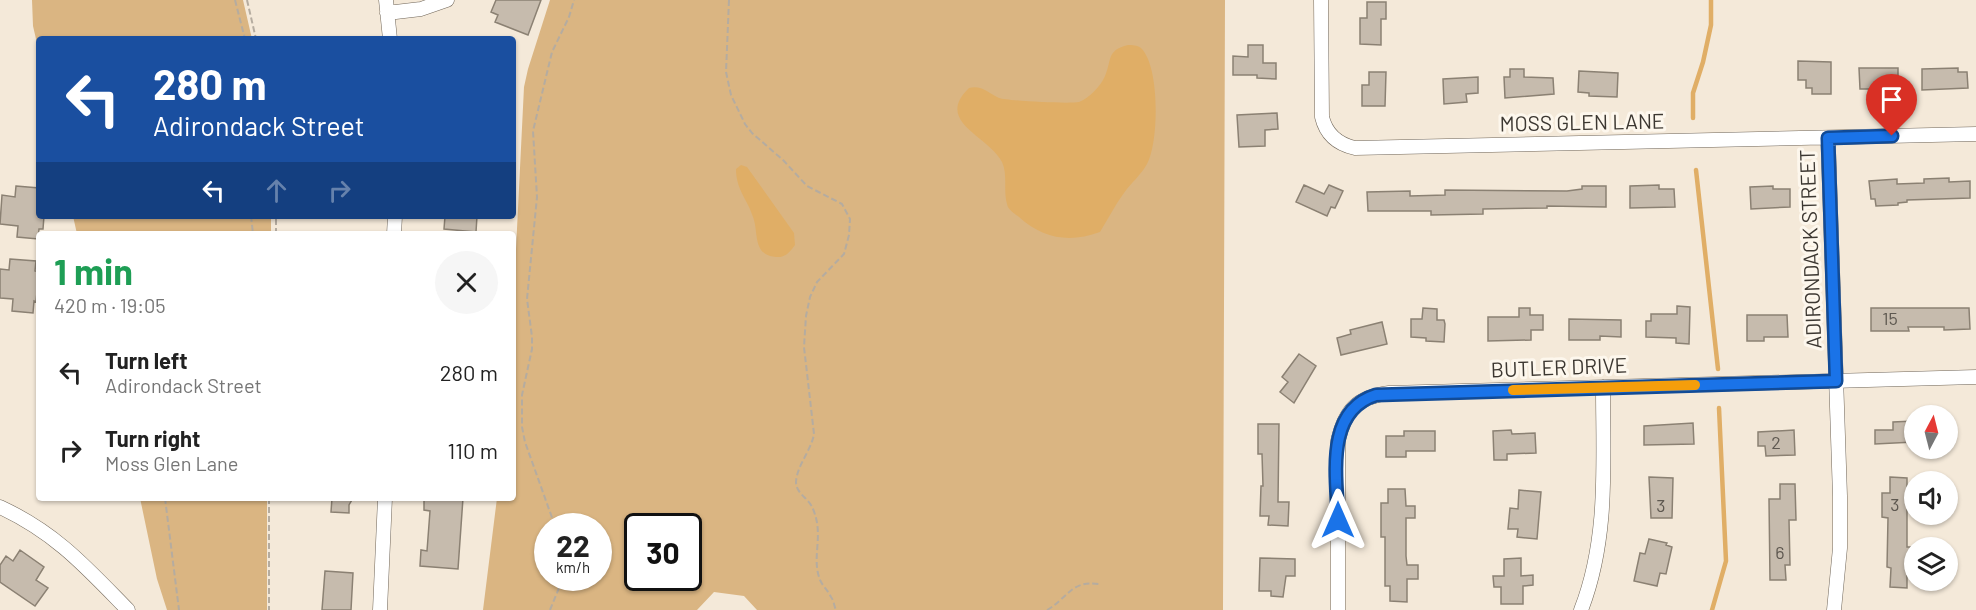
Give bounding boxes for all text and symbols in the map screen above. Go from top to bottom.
text: 280 m [153,58,267,108]
icon: left [54,60,132,138]
pin [1866,74,1917,136]
icon: arrive [1875,83,1908,116]
street label: MOSS GLEN LANE [1499,108,1665,135]
text: Adirondack Street [153,109,365,141]
street label: ADIRONDACK STREET [1794,149,1825,349]
icon: left [197,174,230,207]
icon: ahead [260,174,293,207]
icon: right [323,174,356,207]
text: 1 min [54,249,133,292]
button: close [435,251,498,314]
text: 420 m · 19:05 [54,293,166,317]
house number: 15 [1882,307,1898,329]
text: Turn left [105,347,188,373]
street label: BUTLER DRIVE [1490,352,1628,381]
icon: left [54,356,87,389]
text: 280 m [440,359,498,385]
text: Adirondack Street [105,373,262,397]
north arrow [1904,405,1958,459]
map controls [1904,405,1958,591]
text: Turn right [105,425,200,451]
house number: 2 [1771,431,1781,453]
icon: right [54,434,87,467]
text: 110 m [448,437,498,463]
text: Moss Glen Lane [105,451,238,475]
button: sound [1904,471,1958,525]
position arrow [1306,488,1370,552]
house number: 3 [1890,493,1900,515]
house number: 3 [1656,494,1666,516]
speed limit sign: 30 [624,513,702,591]
text: 22 [556,527,590,563]
button: layers [1904,537,1958,591]
house number: 6 [1775,541,1785,563]
text: km/h [556,558,590,576]

